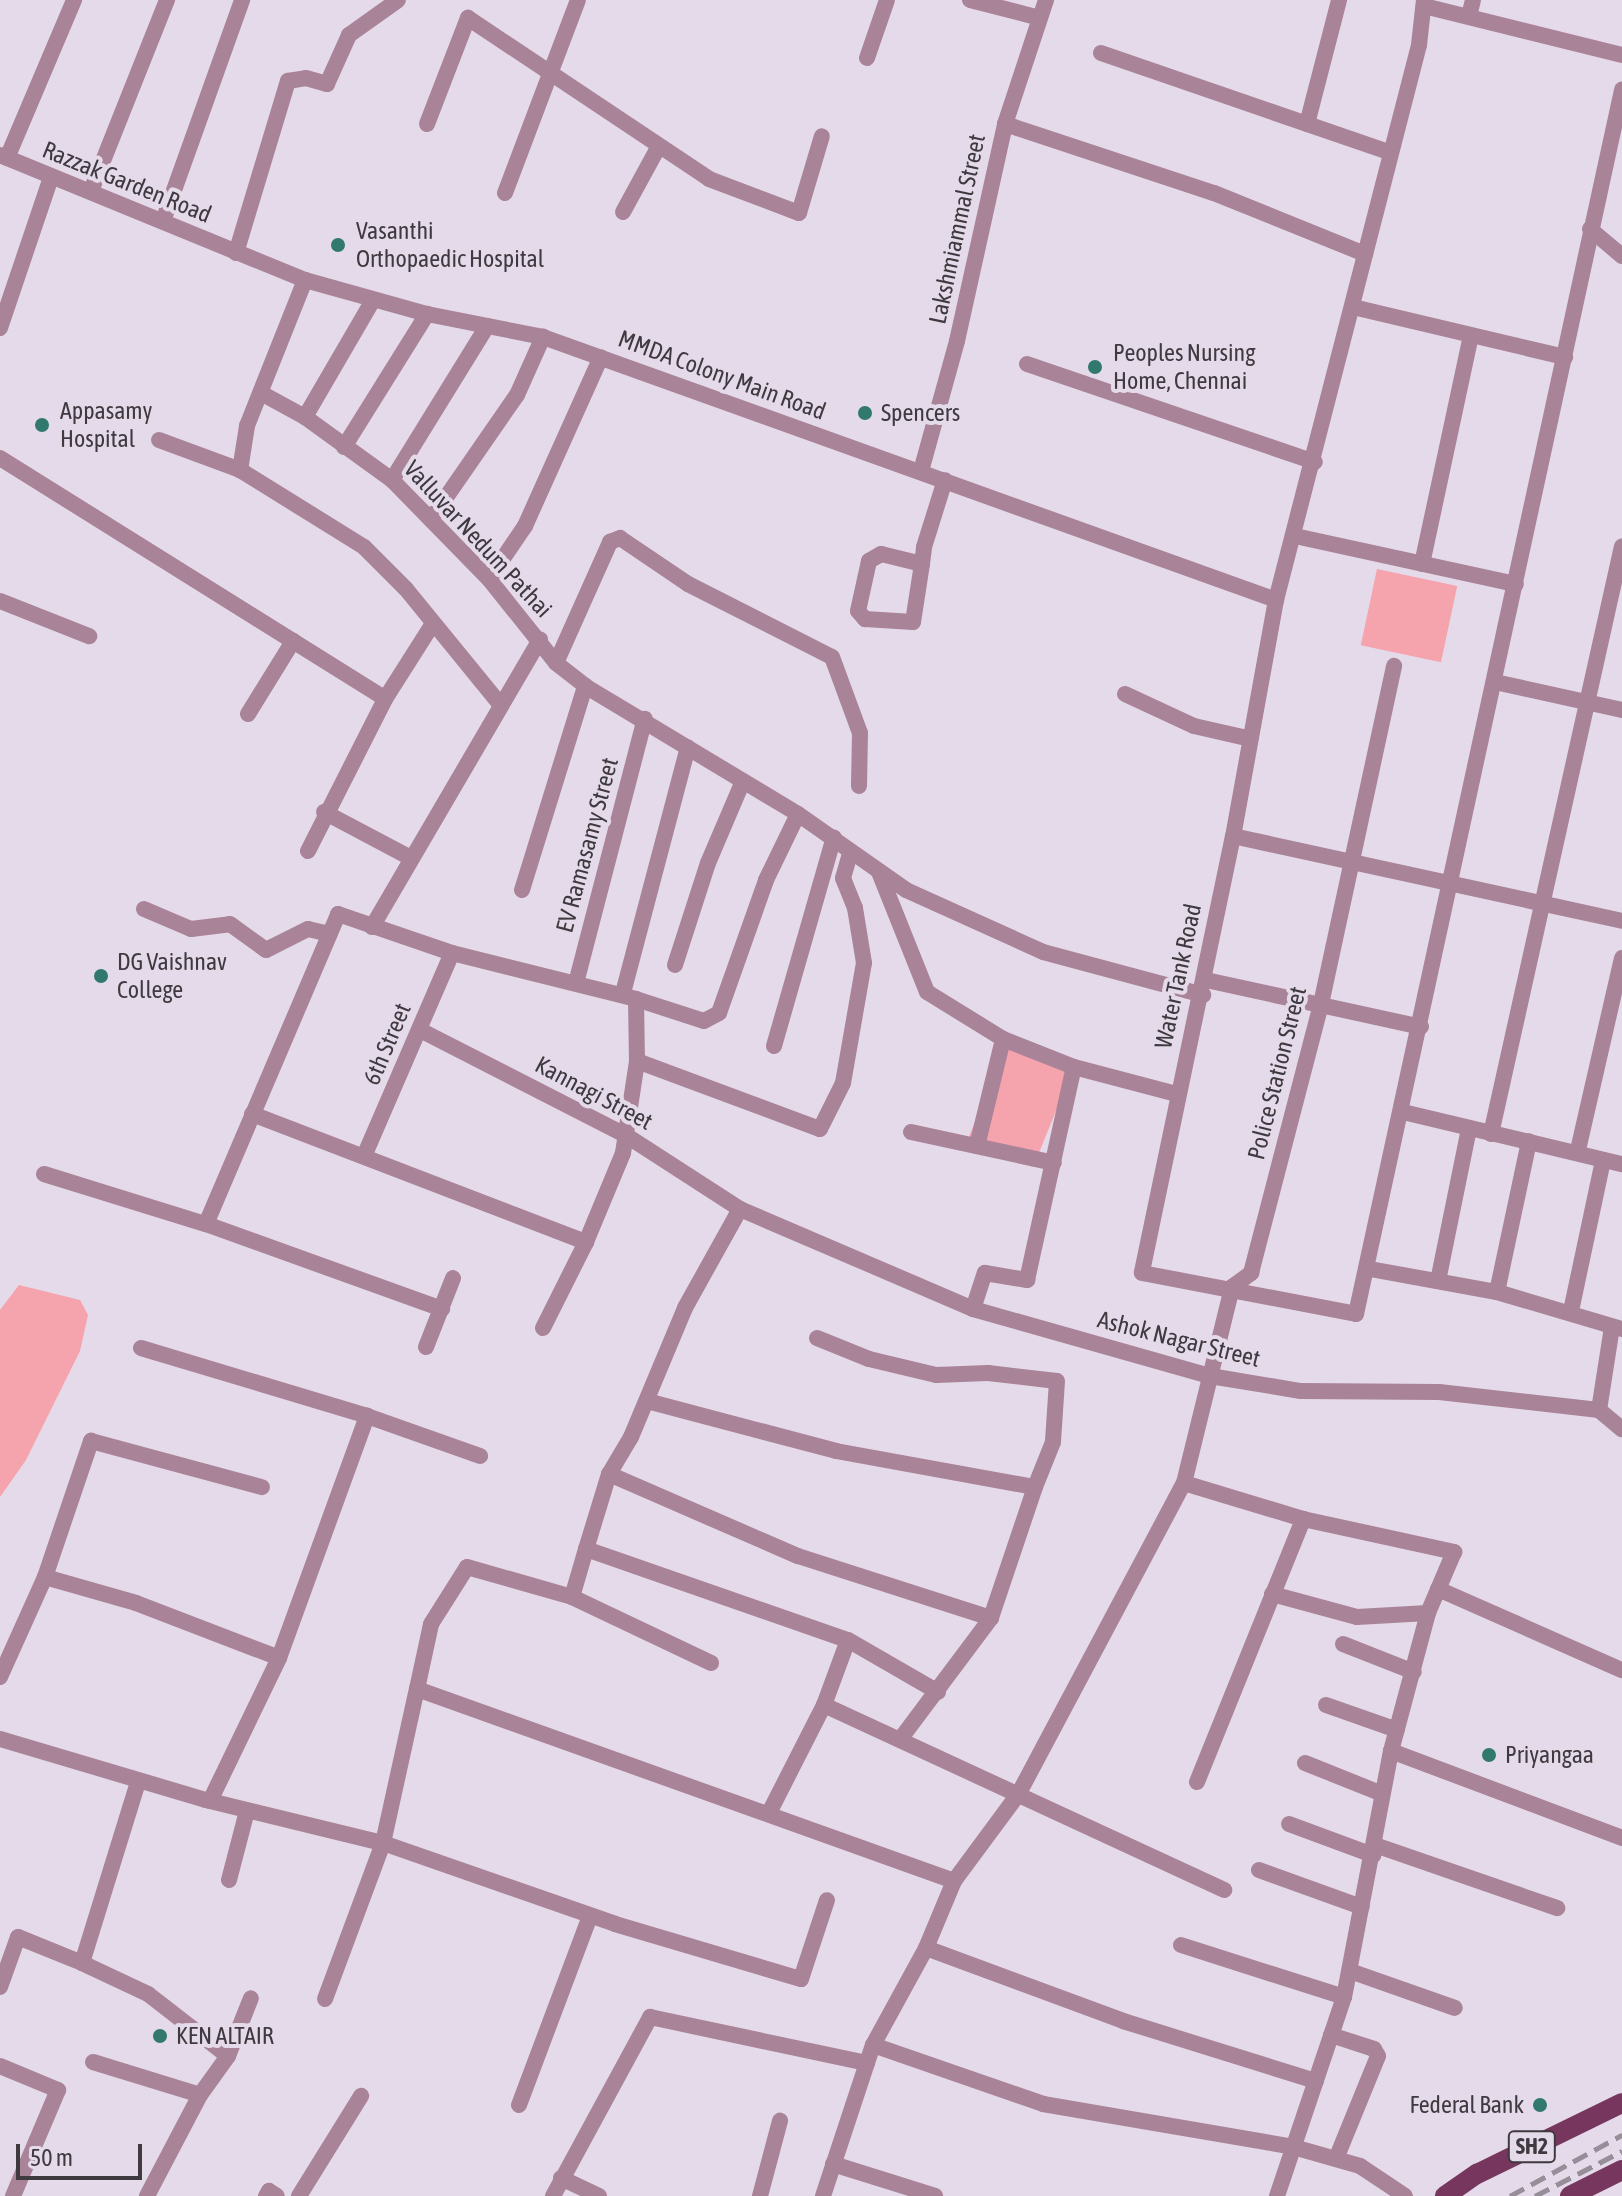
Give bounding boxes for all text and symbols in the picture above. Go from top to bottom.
street label: Lakshmiammal Street [923,132,991,326]
street label: Razzak Garden Road [38,135,216,229]
place label: Vasanthi Orthopaedic Hospital [356,217,544,273]
marker: Vasanthi Orthopaedic Hospital [327,234,349,256]
street label: MMDA Colony Main Road [614,324,830,426]
place label: Peoples Nursing Home, Chennai [1113,339,1256,395]
marker: Peoples Nursing Home, Chennai [1084,356,1106,378]
place label: Appasamy Hospital [60,397,152,453]
place label: Spencers [881,399,960,427]
marker: Spencers [856,404,874,422]
marker: Appasamy Hospital [31,414,53,436]
street label: Valluvar Nedum Pathai [398,455,558,623]
street label: EV Ramasamy Street [550,755,624,935]
street label: Water Tank Road [1149,901,1207,1051]
place label: DG Vaishnav College [117,948,227,1004]
marker: DG Vaishnav College [92,967,110,985]
street label: Police Station Street [1242,984,1312,1162]
street label: 6th Street [357,999,417,1089]
street label: Kannagi Street [530,1050,658,1136]
street label: Ashok Nagar Street [1095,1305,1263,1373]
place label: Priyangaa [1505,1741,1594,1769]
marker: Priyangaa [1480,1746,1498,1764]
place label: KEN ALTAIR [176,2022,274,2050]
marker: KEN ALTAIR [151,2027,169,2045]
place label: Federal Bank [1410,2091,1524,2119]
marker: Federal Bank [1531,2096,1549,2114]
scale bar [20,2128,146,2178]
road number: SH2 [1506,2129,1558,2165]
text: 50 m [30,2144,73,2171]

